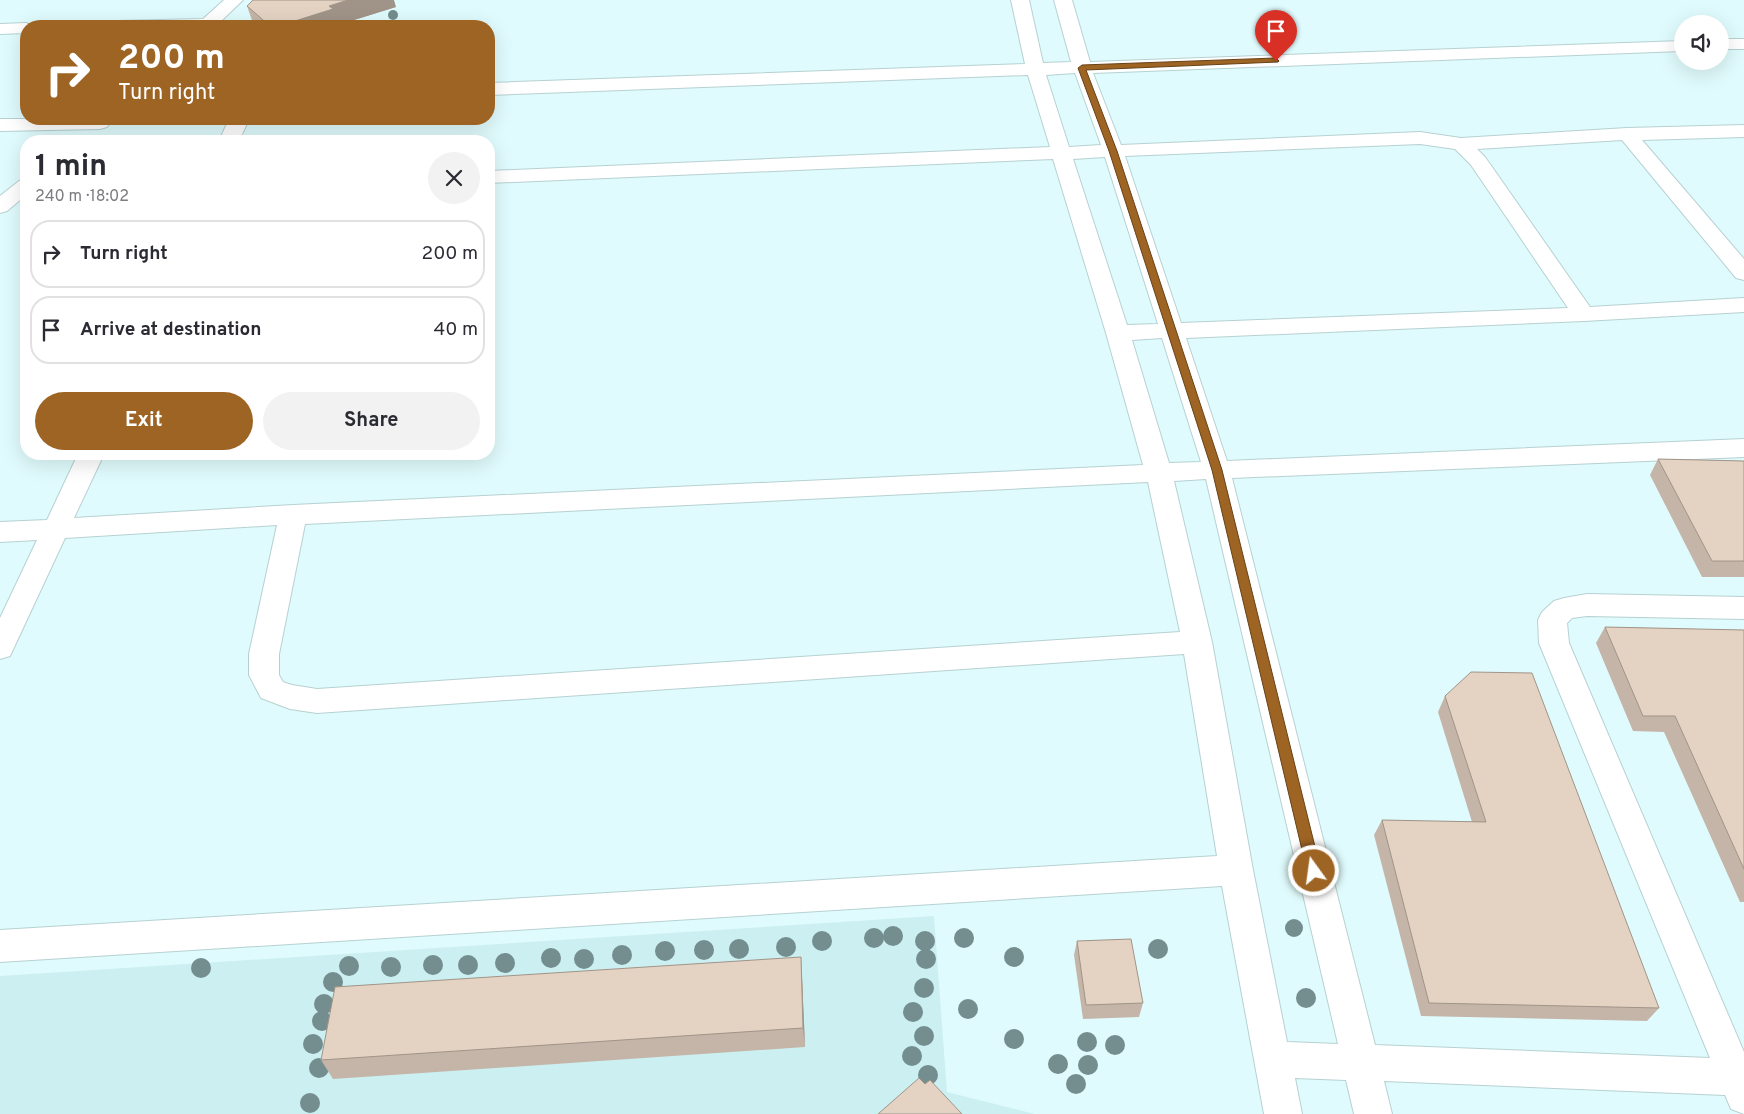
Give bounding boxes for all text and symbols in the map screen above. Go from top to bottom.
pin [1255,10,1297,61]
map controls [1674,15,1729,70]
button: sound [1674,15,1729,70]
icon: arrive [1262,17,1290,45]
text: 200 m [118,37,225,81]
icon: right [35,40,100,105]
text: Turn right [118,80,215,107]
text: 1 min [35,149,107,186]
button: close [428,152,480,204]
text: 240 m · 18:02 [35,187,129,207]
icon: right [37,240,65,268]
text: Turn right [80,242,168,266]
text: 200 m [422,242,478,266]
icon: arrive [37,316,65,344]
text: Arrive at destination [80,318,261,342]
text: 40 m [433,318,478,342]
button: Exit [35,392,253,450]
button: Share [263,392,480,450]
position arrow [1287,844,1339,896]

